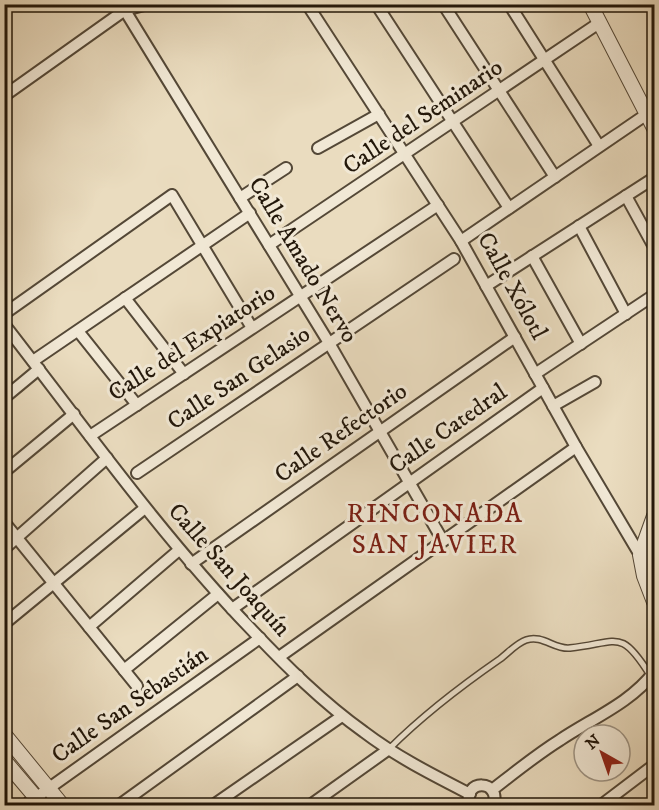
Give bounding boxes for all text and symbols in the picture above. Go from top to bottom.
street label: Calle del Seminario [337,53,509,181]
street label: Calle Amado Nervo [242,172,364,348]
street label: Calle Xólotl [470,227,554,346]
street label: Calle del Expiatorio [103,278,281,408]
street label: Calle San Gelasio [162,319,316,437]
street label: Calle Refectorio [269,376,413,490]
street label: Calle Catedral [383,377,514,481]
street label: Calle San Joaquín [161,497,297,643]
district label: RINCONADA SAN JAVIER [346,497,524,562]
street label: Calle San Sebastián [46,640,215,770]
north arrow [572,723,632,783]
text: N [582,730,604,754]

